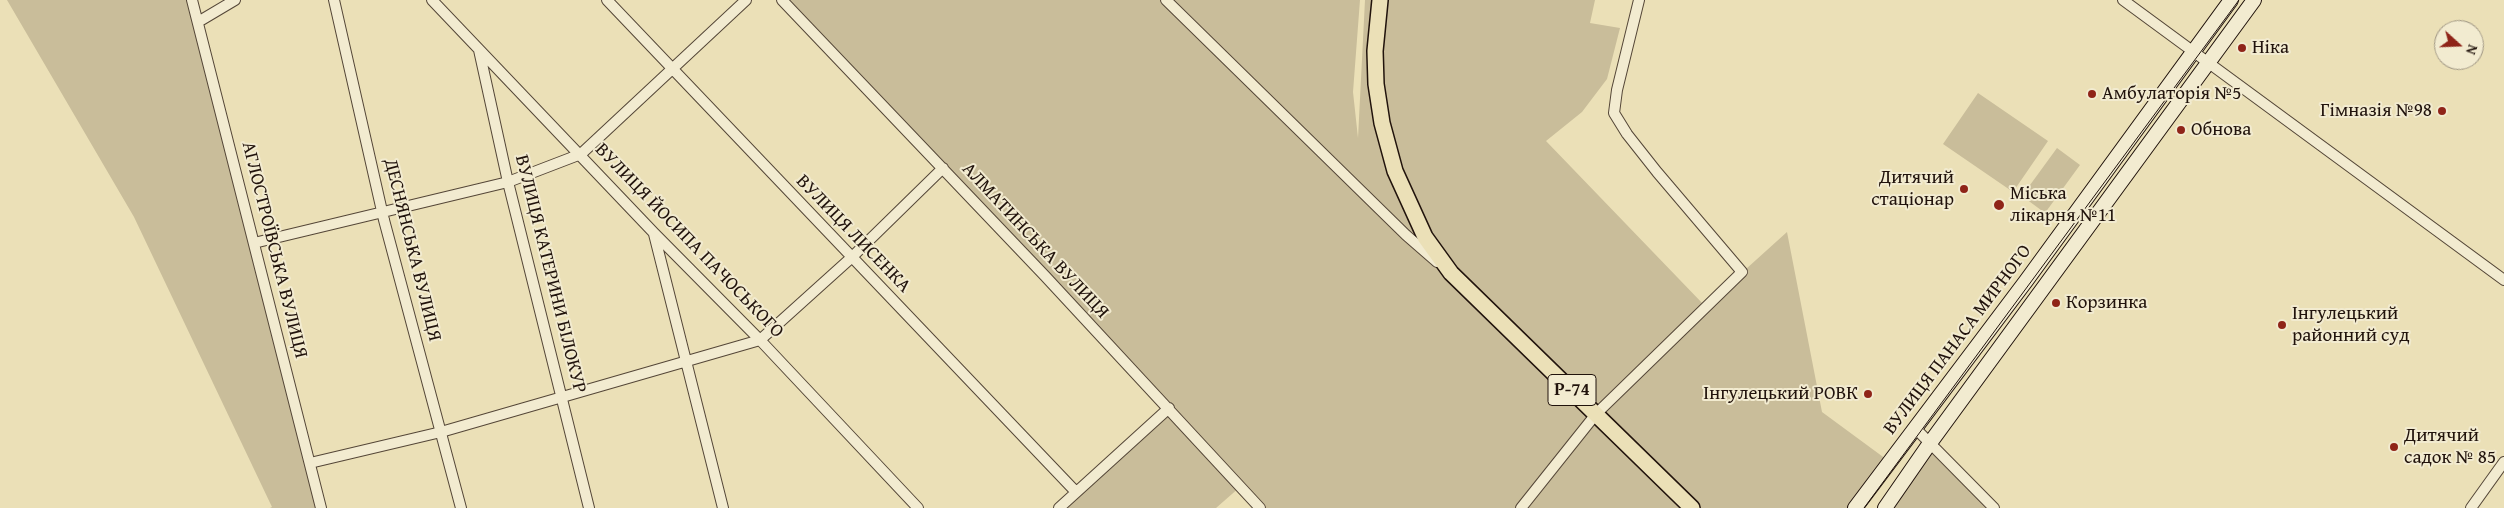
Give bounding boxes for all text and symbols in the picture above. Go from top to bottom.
north arrow [2434,20,2484,70]
place label: Ніка [2252,37,2289,59]
marker: Ніка [2236,42,2248,54]
text: N [2461,42,2483,58]
place label: Амбулаторія №5 [2102,83,2241,105]
marker: Амбулаторія №5 [2086,88,2098,100]
place label: Гімназія №98 [2320,100,2432,122]
marker: Гімназія №98 [2436,105,2448,117]
place label: Обнова [2191,119,2251,141]
marker: Обнова [2175,124,2187,136]
street label: АГЛОСТРОЇВСЬКА ВУЛИЦЯ [236,139,312,361]
street label: ВУЛИЦЯ ЙОСИПА ПАЧОСЬКОГО [590,139,788,343]
street label: ВУЛИЦЯ КАТЕРИНИ БІЛОКУР [509,153,591,395]
street label: ДЕСНЯНСЬКА ВУЛИЦЯ [378,156,446,344]
street label: АЛМАТИНСЬКА ВУЛИЦЯ [957,158,1113,324]
place label: Дитячий стаціонар [1871,167,1954,211]
street label: ВУЛИЦЯ ЛИСЕНКА [791,170,915,298]
marker: Дитячий стаціонар [1958,183,1970,195]
place label: Міська лікарня №11 [2010,183,2116,227]
marker: Міська лікарня №11 [1992,198,2006,212]
street label: ВУЛИЦЯ ПАНАСА МИРНОГО [1879,241,2037,439]
place label: Корзинка [2066,292,2147,314]
marker: Корзинка [2050,297,2062,309]
place label: Інгулецький районний суд [2292,303,2410,347]
marker: Інгулецький районний суд [2276,319,2288,331]
road number: Р-74 [1548,374,1596,406]
place label: Інгулецький РОВК [1703,383,1858,405]
marker: Інгулецький РОВК [1862,388,1874,400]
place label: Дитячий садок № 85 [2404,425,2496,469]
marker: Дитячий садок № 85 [2388,441,2400,453]

